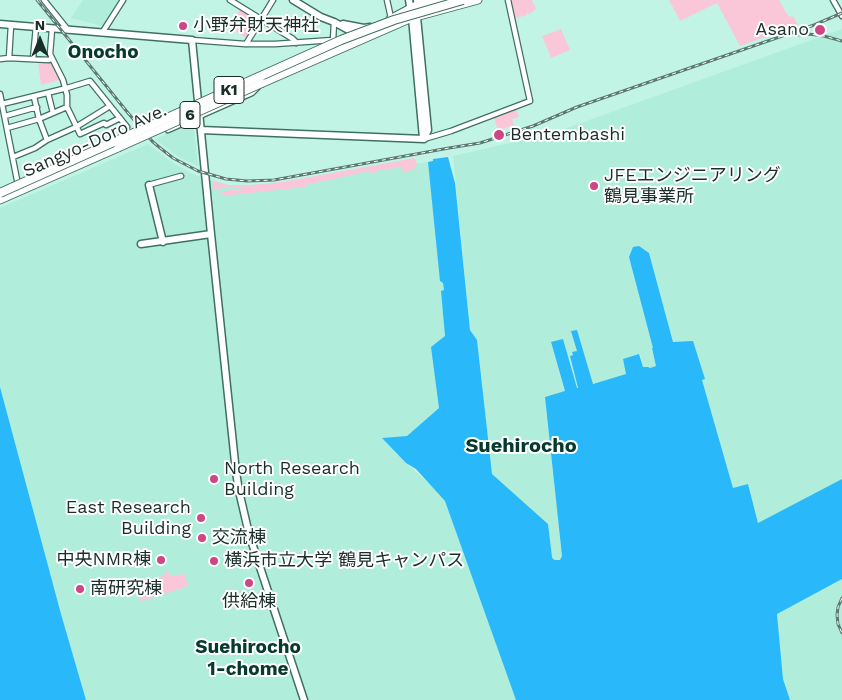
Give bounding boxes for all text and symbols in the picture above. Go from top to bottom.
north arrow [15,15,65,65]
place label: 小野弁財天神社 [193,15,319,37]
text: N [35,17,45,33]
place label: Asano [756,19,809,41]
marker: 小野弁財天神社 [177,20,189,32]
marker: Asano [813,23,827,37]
district label: Onocho [67,41,139,63]
road number: K1 [214,76,244,104]
street label: Sangyo-Doro Ave. [20,100,170,182]
road number: 6 [180,102,200,128]
place label: Bentembashi [510,124,625,146]
marker: Bentembashi [492,128,506,142]
place label: JFEエンジニアリング 鶴見事業所 [604,165,781,208]
marker: JFEエンジニアリング 鶴見事業所 [588,180,600,192]
district label: Suehirocho [465,434,577,458]
place label: North Research Building [224,458,360,500]
marker: North Research Building [208,473,220,485]
place label: East Research Building [66,497,191,540]
marker: East Research Building [195,512,207,524]
place label: 交流棟 [212,527,266,549]
marker: 交流棟 [196,532,208,544]
place label: 中央NMR棟 [56,549,151,571]
place label: 横浜市立大学 鶴見キャンパス [224,550,464,572]
marker: 中央NMR棟 [155,554,167,566]
marker: 横浜市立大学 鶴見キャンパス [208,555,220,567]
marker: 供給棟 [243,577,255,589]
place label: 南研究棟 [90,578,162,600]
marker: 南研究棟 [74,583,86,595]
place label: 供給棟 [222,591,276,613]
district label: Suehirocho 1-chome [195,636,301,680]

